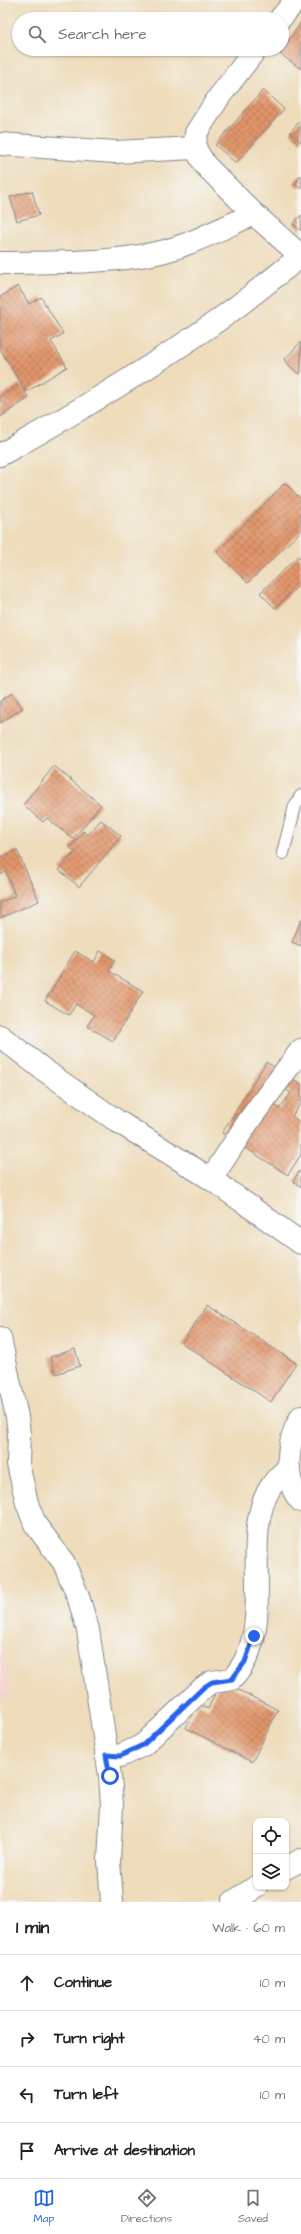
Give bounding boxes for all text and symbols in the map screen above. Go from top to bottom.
search box [12,12,289,56]
icon: search [26,23,48,45]
text: Search here [58,24,147,45]
route end [245,1627,263,1645]
route start [101,1767,119,1785]
map controls [253,1818,289,1890]
button: locate [253,1818,289,1854]
button: layers [253,1854,289,1890]
text: 1 min [16,1916,49,1940]
text: Walk · 60 m [212,1919,285,1937]
icon: ahead [16,1972,38,1994]
text: Continue [54,1972,112,1993]
text: 10 m [260,1974,285,1992]
icon: right [16,2028,38,2050]
text: Turn right [54,2028,125,2049]
text: 40 m [253,2030,285,2048]
icon: left [16,2084,38,2106]
text: Turn left [54,2084,118,2105]
text: 10 m [260,2086,285,2104]
icon: arrive [16,2140,38,2162]
text: Arrive at destination [54,2140,195,2161]
tab: Map [33,2187,55,2226]
tab: Directions [121,2187,172,2226]
tab: Saved [238,2187,268,2226]

